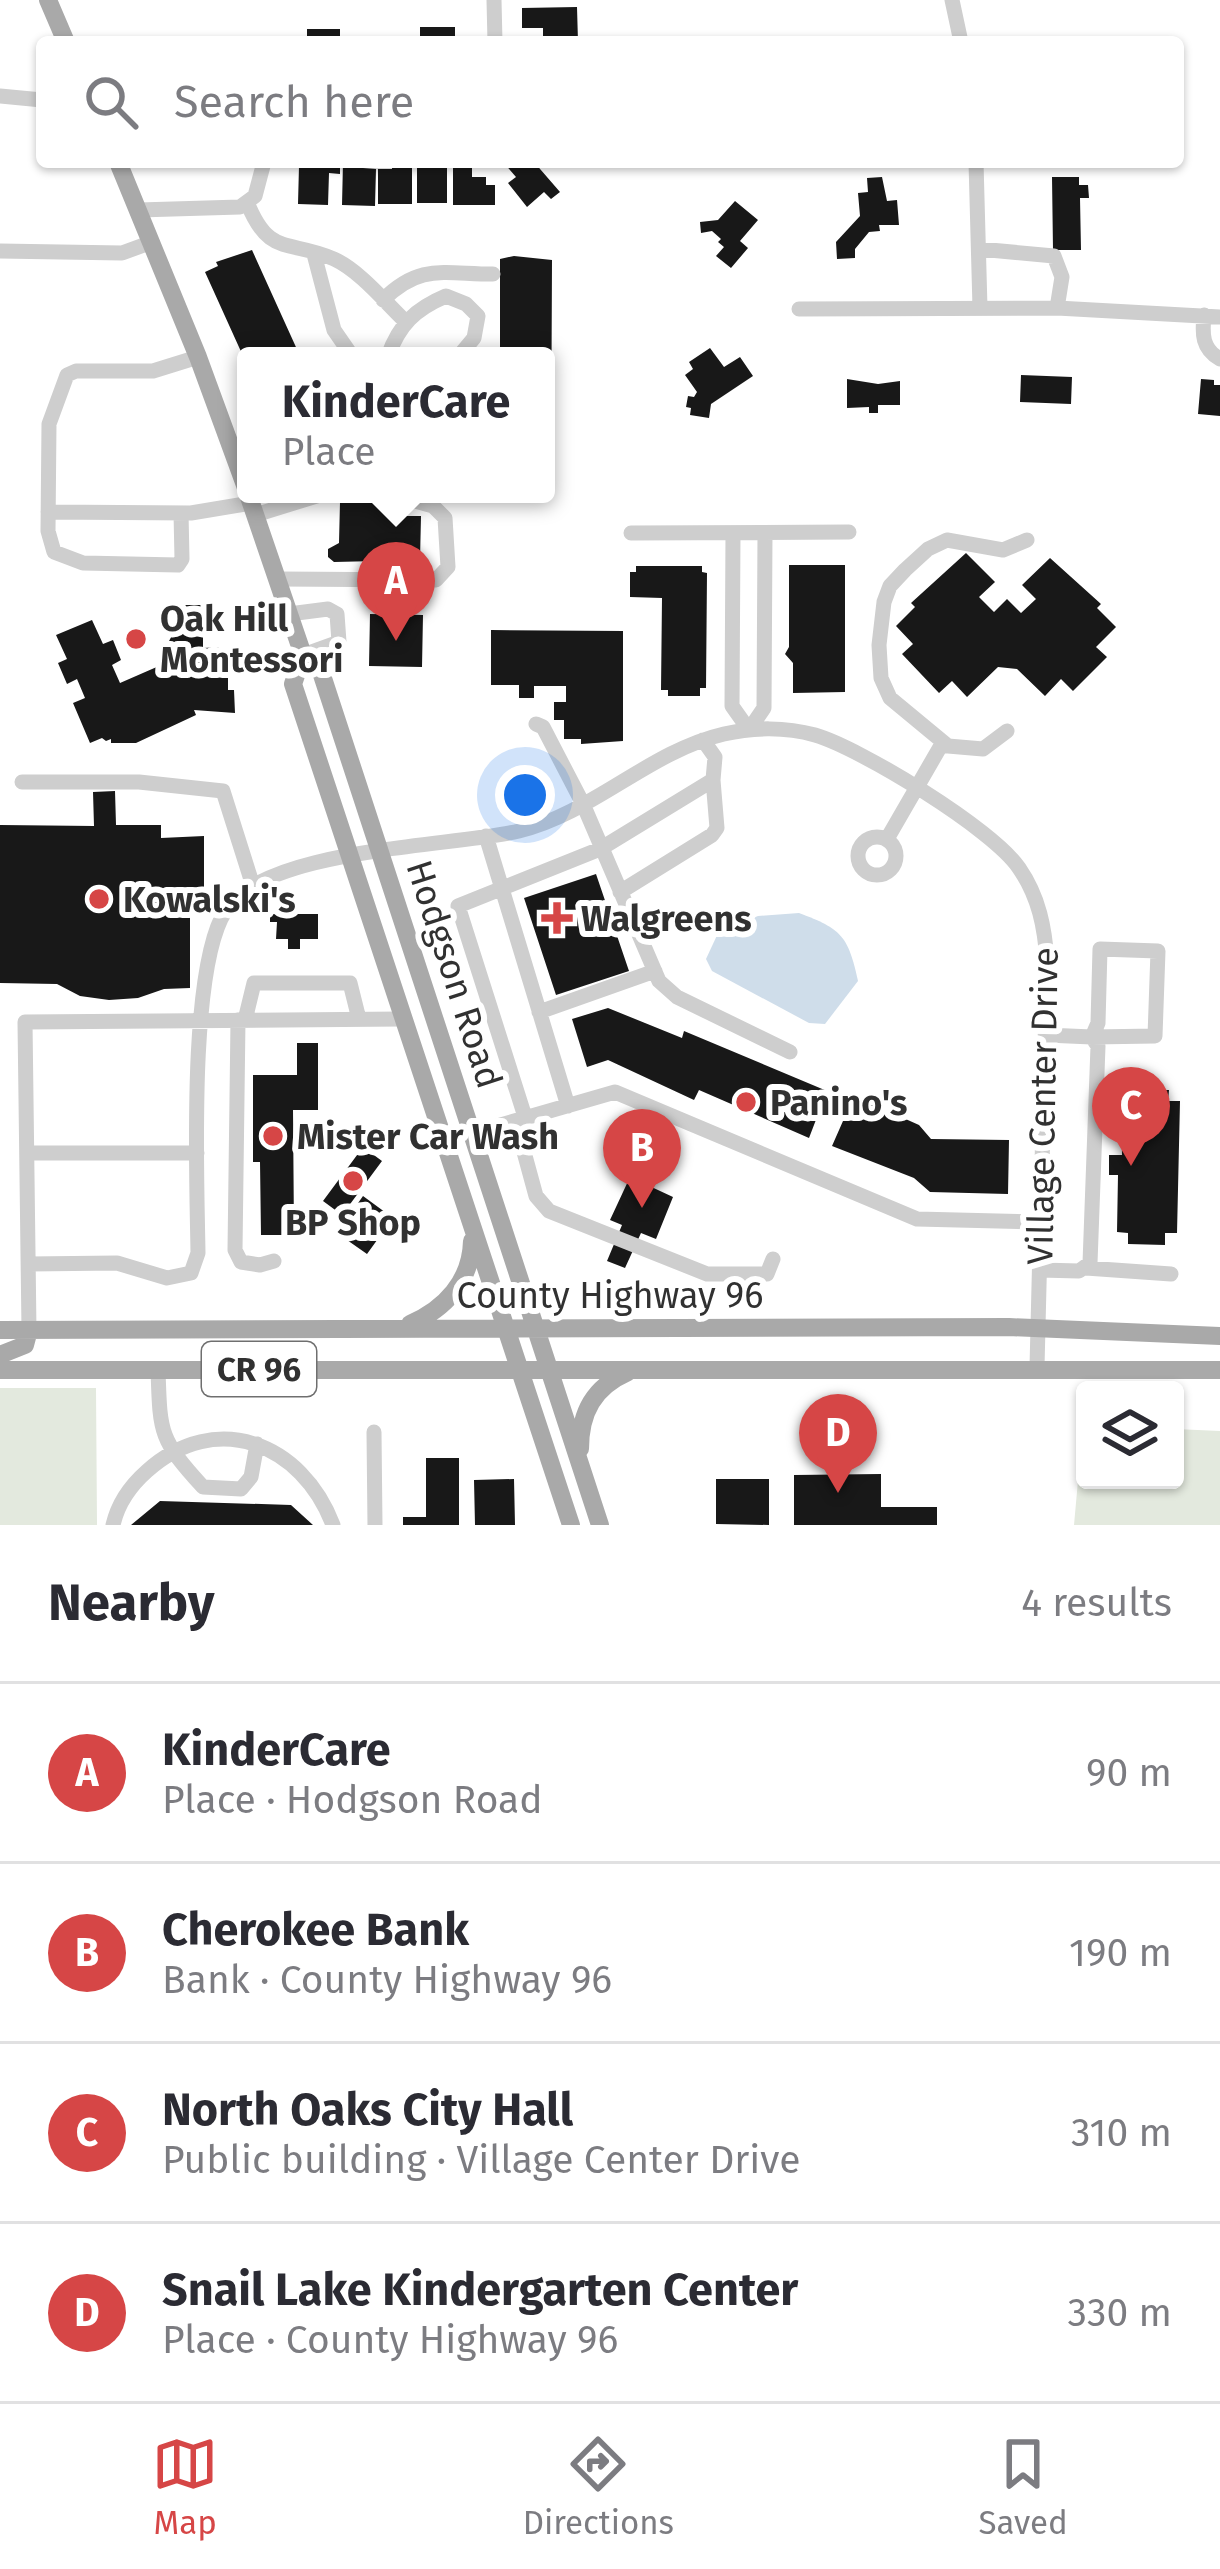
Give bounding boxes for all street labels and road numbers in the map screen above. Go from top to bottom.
street label: Hodgson Road [397,855,512,1094]
street label: Village Center Drive [1018,947,1068,1265]
street label: County Highway 96 [457,1274,763,1318]
road number: CR 96 [202,1342,316,1396]

